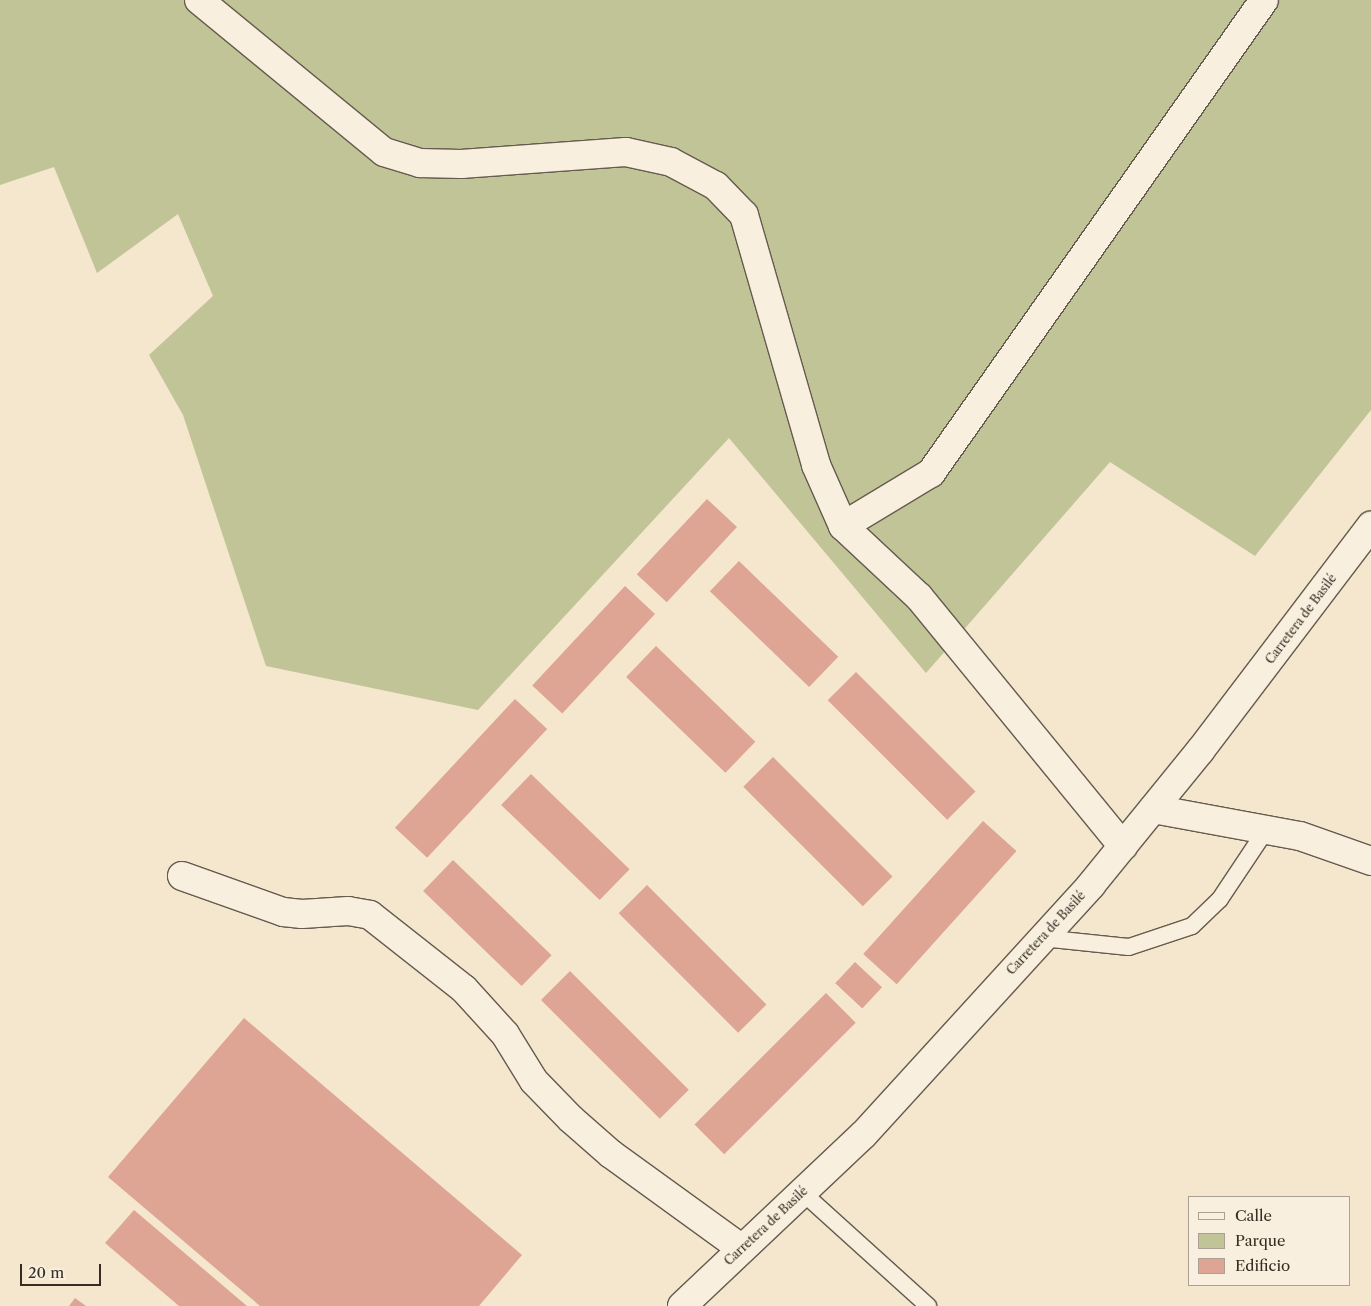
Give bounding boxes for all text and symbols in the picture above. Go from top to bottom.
street label: Carretera de Basilé [1262,571,1340,667]
street label: Carretera de Basilé [1004,888,1088,978]
street label: Carretera de Basilé [721,1184,811,1268]
legend [1188,1196,1351,1286]
text: Calle [1235,1206,1272,1225]
text: Parque [1235,1231,1285,1250]
scale bar [22,1254,104,1286]
text: Edificio [1235,1256,1290,1275]
text: 20 m [28,1263,64,1282]

